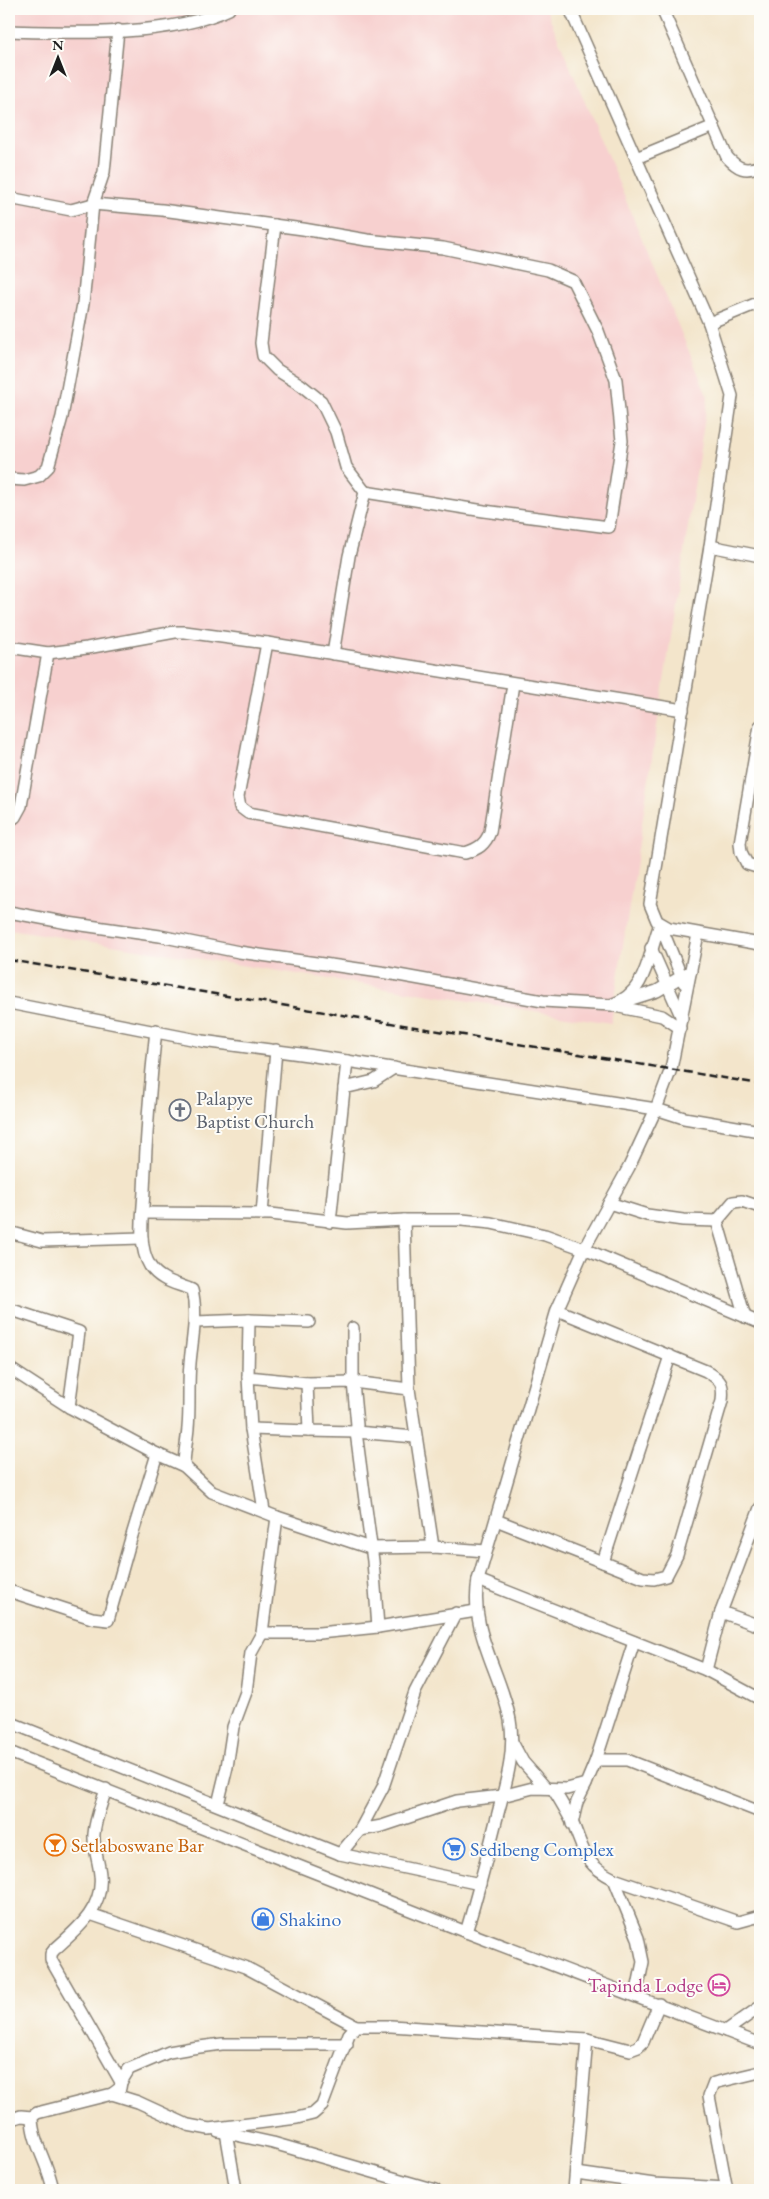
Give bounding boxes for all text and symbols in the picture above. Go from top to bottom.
north arrow [32,32,82,82]
text: N [52,36,64,54]
place label: Palapye Baptist Church [196,1085,314,1134]
church icon: Palapye Baptist Church [168,1098,192,1122]
place label: Setlaboswane Bar [71,1832,204,1858]
bar icon: Setlaboswane Bar [43,1833,67,1857]
place label: Sedibeng Complex [470,1836,614,1862]
supermarket icon: Sedibeng Complex [442,1837,466,1861]
place label: Shakino [279,1906,341,1932]
shop icon: Shakino [251,1907,275,1931]
place label: Tapinda Lodge [588,1972,703,1998]
hotel icon: Tapinda Lodge [707,1973,731,1997]

